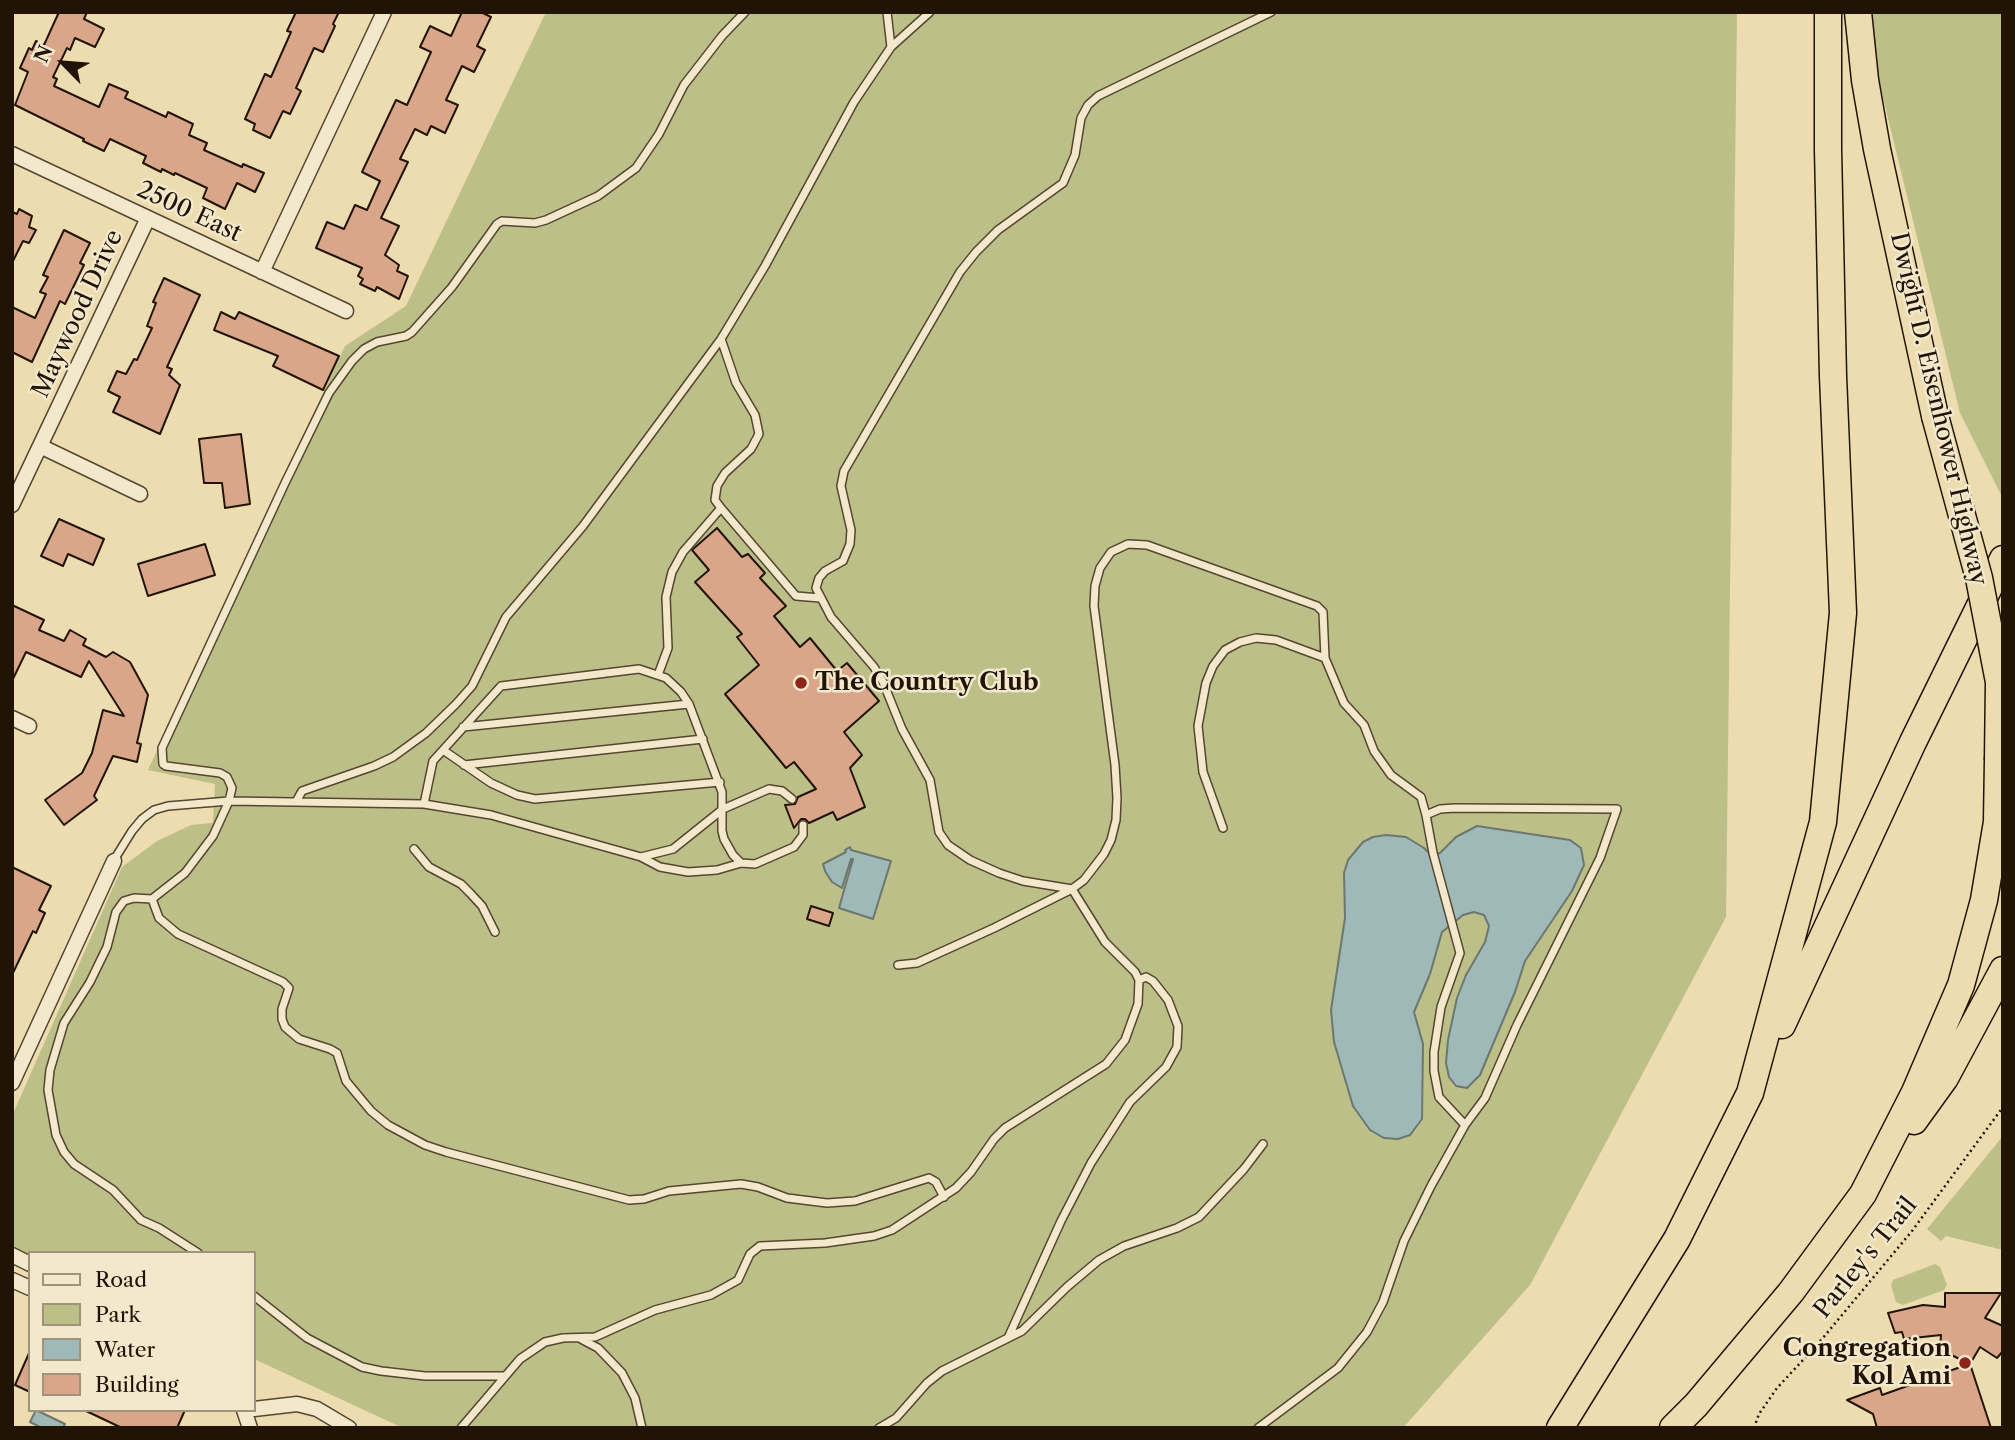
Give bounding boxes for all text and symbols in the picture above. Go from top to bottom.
north arrow [28,28,98,98]
text: N [30,42,57,66]
street label: 2500 East [132,175,246,249]
street label: Maywood Drive [27,226,129,402]
street label: Dwight D. Eisenhower Highway [1883,230,1993,588]
place label: The Country Club [815,669,1039,697]
marker: The Country Club [793,675,809,691]
street label: Parley's Trail [1809,1192,1923,1324]
legend [28,1251,256,1412]
text: Road [95,1267,147,1292]
text: Park [95,1302,141,1327]
place label: Congregation Kol Ami [1783,1335,1951,1391]
text: Water [95,1337,155,1362]
marker: Congregation Kol Ami [1957,1355,1973,1371]
text: Building [95,1372,179,1397]

